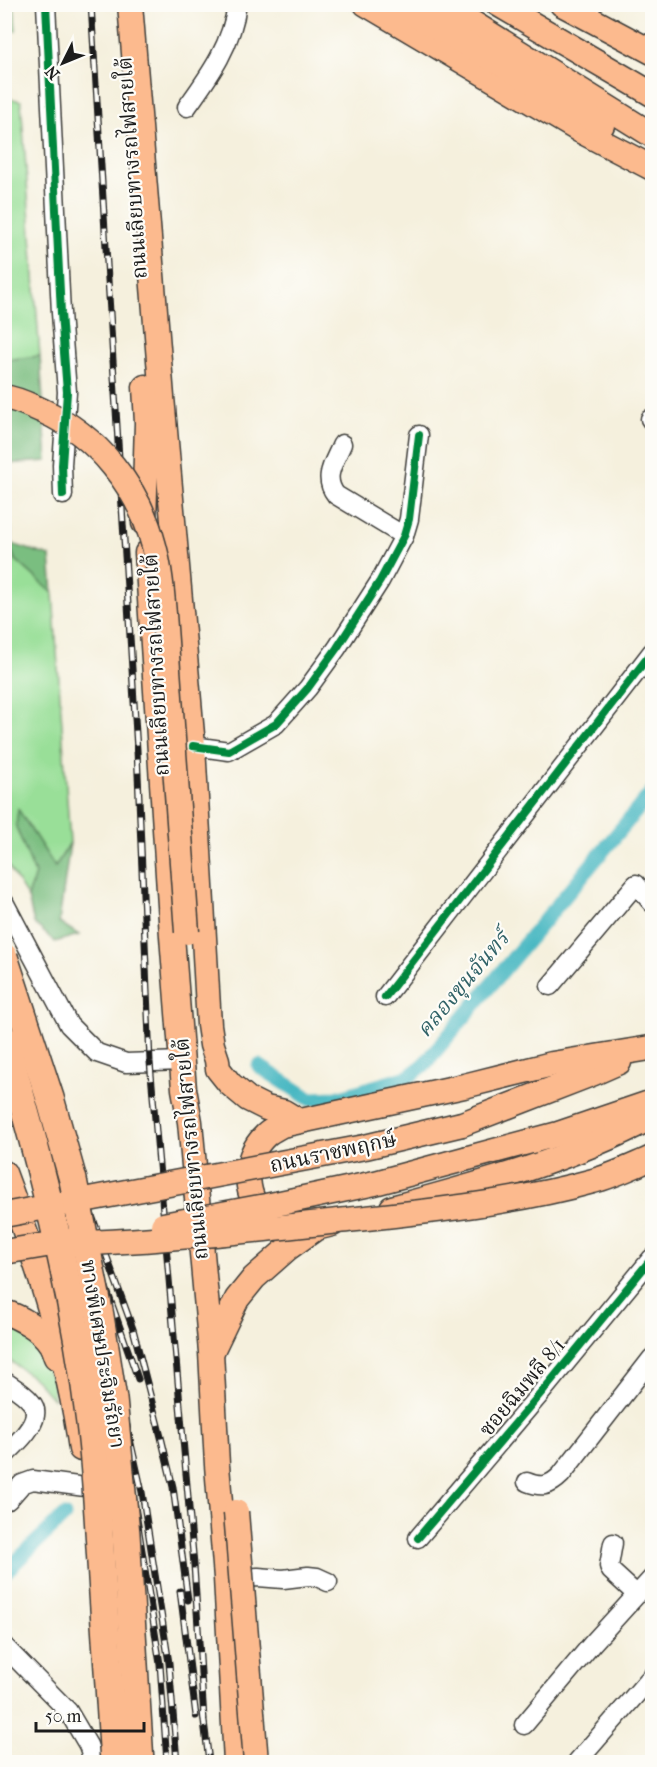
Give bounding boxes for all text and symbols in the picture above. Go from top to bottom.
north arrow [33,33,93,93]
street label: ถนนเลียบทางรถไฟสายใต้ [109,56,152,280]
text: N [41,61,63,84]
street label: ถนนเลียบทางรถไฟสายใต้ [135,553,174,777]
water label: คลองขุนจันทร์ [411,922,519,1043]
street label: ถนนเลียบทางรถไฟสายใต้ [166,1037,213,1261]
street label: ถนนราชพฤกษ์ [267,1126,399,1177]
street label: ทางพิเศษประจิมรัถยา [76,1258,130,1450]
street label: ซอยฉิมพลี 8/1 [474,1333,570,1441]
scale bar [36,1695,144,1733]
text: 50 m [45,1706,82,1727]

